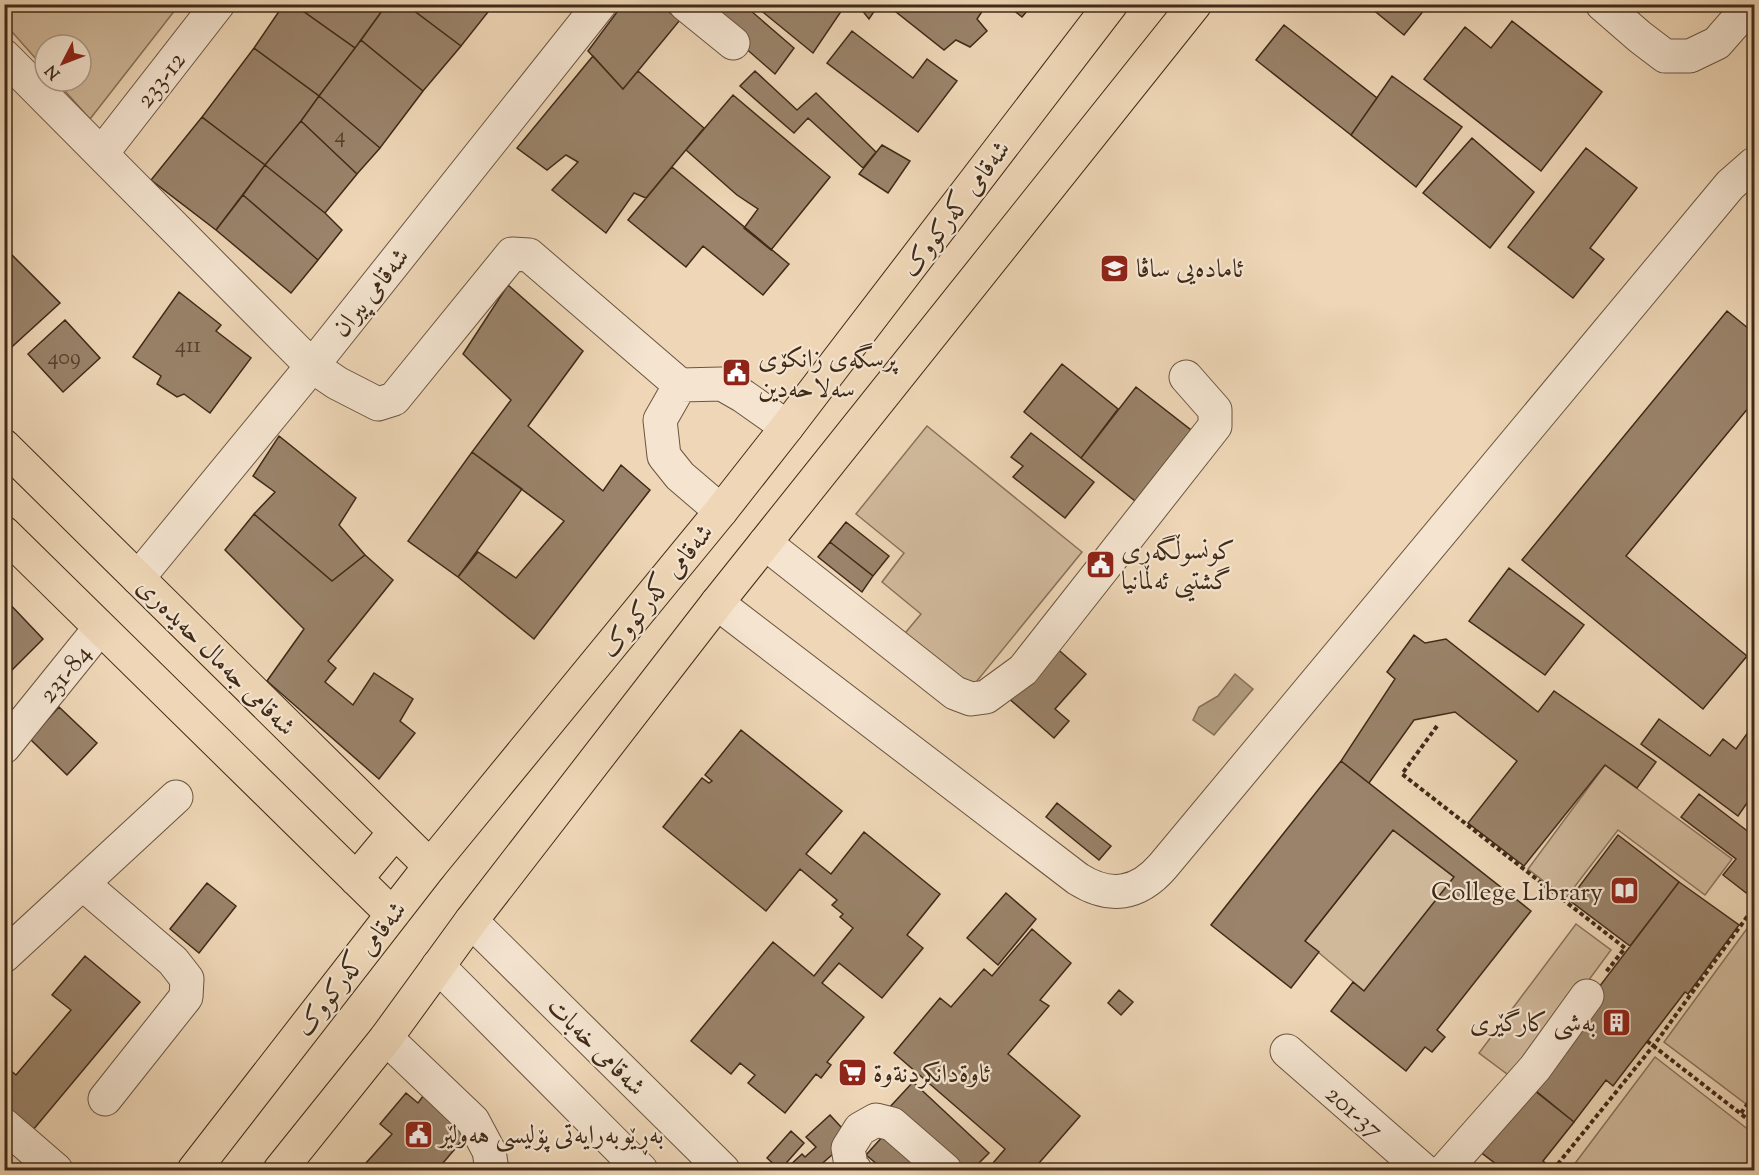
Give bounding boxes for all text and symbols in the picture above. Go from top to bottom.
north arrow [33,33,93,93]
street label: 233-12 [128,45,196,117]
text: N [41,59,67,84]
house number: 4 [334,121,346,153]
street label: شەقامی کەرکووک [893,133,1021,286]
street label: شەقامی پیران [324,241,420,346]
school or university icon: ئامادەیی ساڤا [1099,252,1131,284]
place label: ئامادەیی ساڤا [1136,252,1244,289]
house number: 411 [175,331,202,363]
place label: پرسگەی زانکۆی سەلاحەدین [758,342,899,409]
house number: 409 [47,343,81,375]
public building icon: پرسگەی زانکۆی سەلاحەدین [721,357,753,389]
street label: شەقامی کەرکووک [592,517,724,667]
place label: کونسوڵگەری گشتیی ئەڵمانیا [1121,534,1235,602]
public building icon: کونسوڵگەری گشتیی ئەڵمانیا [1084,549,1116,581]
street label: شەقامی جەمال حەیدەری [127,570,303,746]
street label: 231-84 [31,637,101,712]
place label: College Library [1431,875,1603,912]
library icon: College Library [1608,875,1640,907]
street label: شەقامی کەرکووک [287,894,417,1045]
street label: شەقامی خەبات [537,990,653,1106]
place label: بەشی کارگێری [1470,1006,1596,1043]
building icon: بەشی کارگێری [1601,1006,1633,1038]
supermarket icon: ئاوةدانكردنةوة [836,1057,868,1089]
place label: ئاوةدانكردنةوة [873,1057,991,1094]
street label: 201-37 [1316,1077,1391,1149]
public building icon: بەڕێوبەرایەتی پۆلیسی هەولێر [402,1118,434,1150]
place label: بەڕێوبەرایەتی پۆلیسی هەولێر [436,1118,664,1156]

